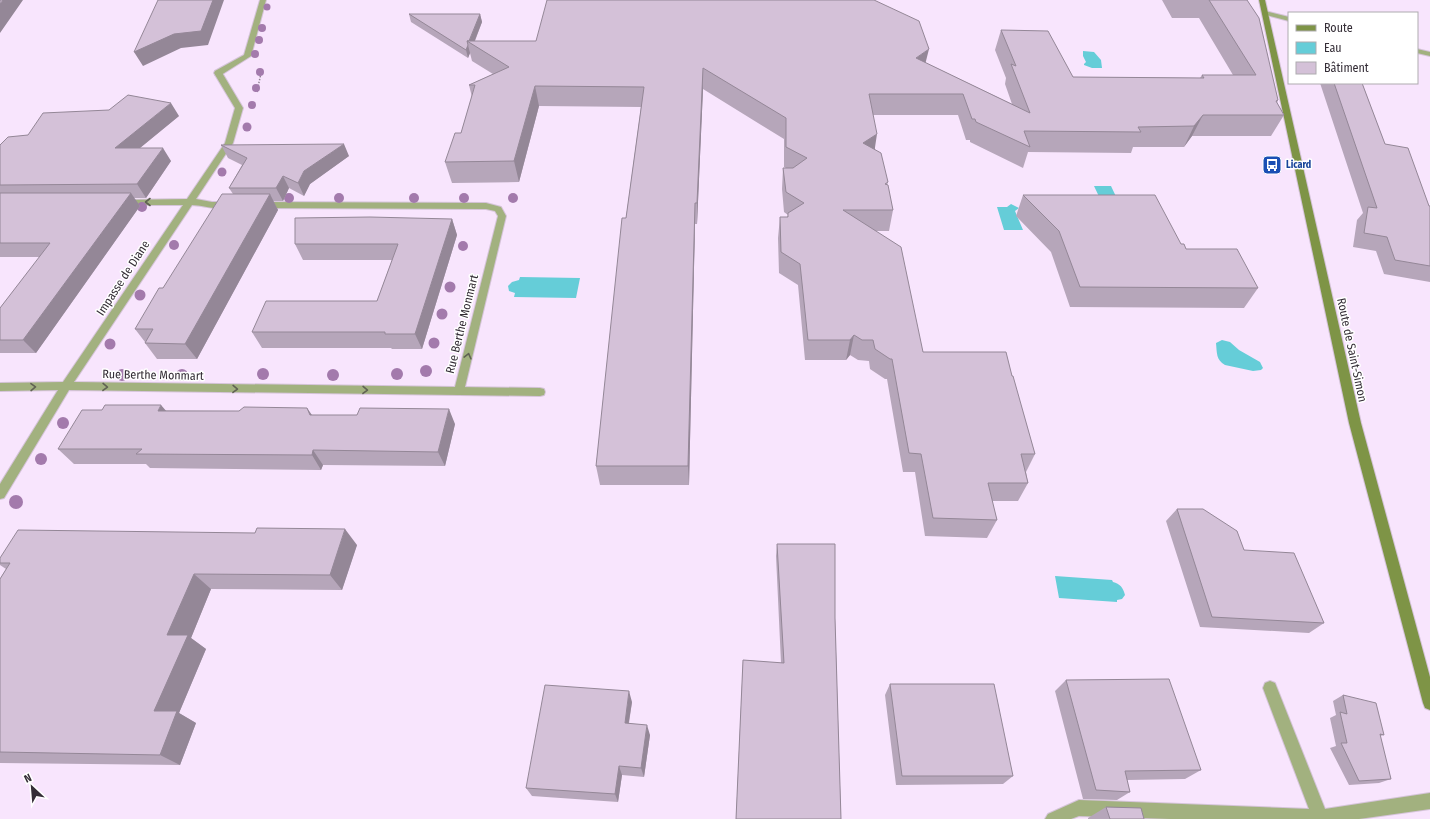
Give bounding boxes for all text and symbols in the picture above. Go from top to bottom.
legend [1288,12,1418,84]
text: Route [1324,21,1353,35]
text: Eau [1324,41,1342,55]
text: Bâtiment [1324,61,1369,75]
bus stop icon: Licard [1261,154,1283,176]
place label: Licard [1286,159,1311,171]
one-way arrow [145,198,151,206]
street label: Impasse de Diane [94,238,152,318]
street label: Rue Berthe Monmart [443,273,481,375]
street label: Route de Saint-Simon [1334,297,1370,403]
one-way arrow [463,352,471,359]
street label: Rue Berthe Monmart [102,367,204,383]
one-way arrow [30,383,36,391]
one-way arrow [102,383,108,391]
one-way arrow [232,384,238,393]
one-way arrow [362,386,368,394]
north arrow [12,767,52,807]
text: N [22,771,34,786]

